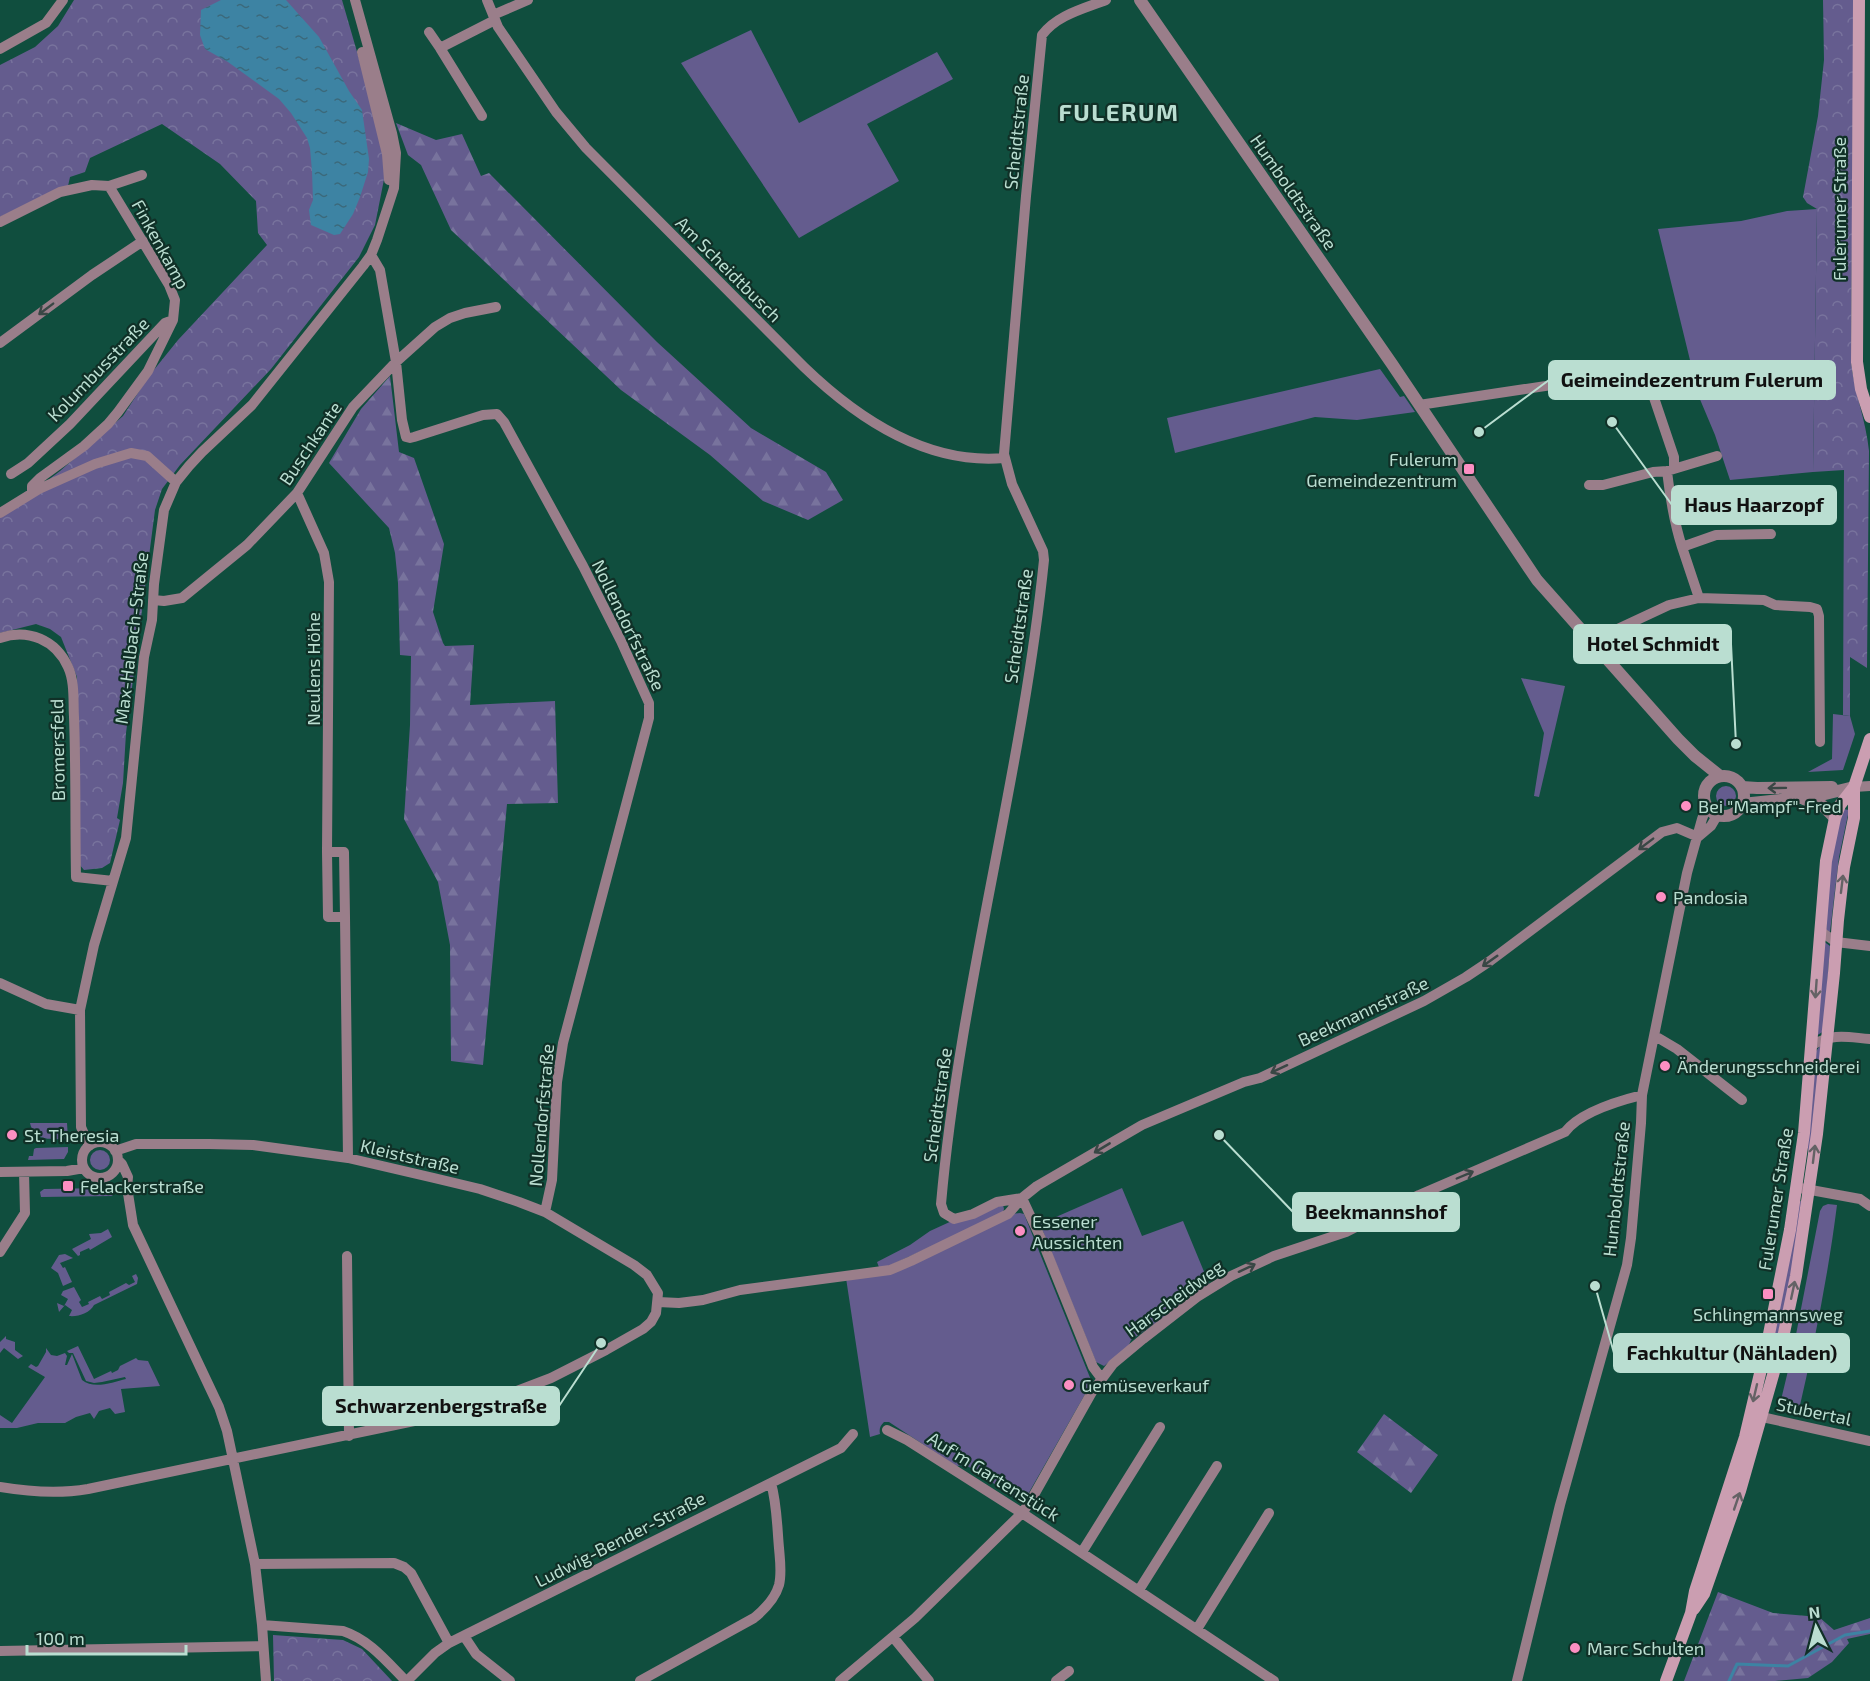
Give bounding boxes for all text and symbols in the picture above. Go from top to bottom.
street label: Scheidtstraße [999,73,1033,191]
district label: FULERUM [1058,97,1180,126]
street label: Humboldtstraße [1246,130,1342,254]
street label: Fulerumer Straße [1828,137,1850,281]
street label: Finkenkamp [127,195,195,293]
street label: Am Scheidtbusch [672,212,786,326]
one-way arrow [38,303,54,315]
street label: Kolumbusstraße [43,312,153,426]
callout: Geimeindezentrum Fulerum [1549,361,1835,399]
text: Geimeindezentrum Fulerum [1561,367,1823,391]
street label: Buschkante [274,397,346,489]
place label: Fulerum Gemeindezentrum [1306,448,1457,491]
marker: Fulerum Gemeindezentrum [1462,462,1476,476]
callout: Haus Haarzopf [1672,486,1836,524]
text: Haus Haarzopf [1684,492,1825,516]
street label: Max-Halbach-Straße [110,551,152,725]
street label: Nollendorfstraße [588,556,670,694]
street label: Scheidtstraße [999,567,1037,685]
street label: Neulens Höhe [302,612,324,726]
callout: Hotel Schmidt [1574,625,1731,663]
text: Hotel Schmidt [1587,631,1719,655]
street label: Bromersfeld [45,699,69,801]
one-way arrow [1768,782,1788,794]
place label: Bei "Mampf"-Fred [1698,795,1842,817]
marker: Bei "Mampf"-Fred [1679,799,1693,813]
one-way arrow [1638,838,1654,850]
one-way arrow [1837,875,1848,895]
place label: Pandosia [1673,886,1748,908]
marker: Pandosia [1654,890,1668,904]
one-way arrow [1482,955,1498,967]
street label: Beekmannstraße [1294,971,1432,1051]
one-way arrow [1810,979,1821,999]
street label: Nollendorfstraße [524,1043,558,1187]
street label: Scheidtstraße [918,1046,956,1164]
place label: Änderungsschneiderei [1677,1055,1860,1077]
marker: Änderungsschneiderei [1658,1059,1672,1073]
one-way arrow [1271,1063,1289,1075]
street label: Humboldtstraße [1598,1120,1634,1258]
place label: St. Theresia [24,1124,119,1146]
street label: Fulerumer Straße [1753,1126,1797,1272]
marker: St. Theresia [5,1128,19,1142]
street label: Kleiststraße [358,1134,462,1178]
one-way arrow [1094,1143,1111,1155]
one-way arrow [1809,1144,1820,1164]
one-way arrow [1456,1169,1474,1181]
place label: Felackerstraße [80,1175,204,1197]
marker: Felackerstraße [61,1179,75,1193]
callout: Beekmannshof [1293,1193,1459,1231]
text: Beekmannshof [1305,1199,1448,1223]
place label: Essener Aussichten [1032,1210,1122,1253]
marker: Essener Aussichten [1013,1224,1027,1238]
street label: Harscheidweg [1120,1255,1228,1341]
one-way arrow [1238,1262,1256,1274]
one-way arrow [1788,1281,1799,1300]
marker: Schlingmannsweg [1761,1287,1775,1301]
place label: Schlingmannsweg [1693,1303,1843,1325]
callout: Fachkultur (Nähladen) [1614,1334,1849,1372]
text: Fachkultur (Nähladen) [1627,1340,1837,1364]
place label: Gemüseverkauf [1081,1374,1210,1396]
marker: Gemüseverkauf [1062,1378,1076,1392]
one-way arrow [1749,1384,1761,1403]
callout: Schwarzenbergstraße [323,1387,559,1425]
street label: Stubertal [1774,1392,1854,1430]
text: Schwarzenbergstraße [335,1393,547,1417]
street label: Auf'm Gartenstück [924,1427,1064,1525]
street label: Ludwig-Bender-Straße [531,1486,709,1592]
one-way arrow [1732,1492,1743,1510]
north arrow [1786,1597,1846,1657]
text: N [1808,1602,1821,1622]
scale bar [27,1618,186,1656]
text: 100 m [36,1627,85,1649]
place label: Marc Schulten [1587,1637,1704,1659]
marker: Marc Schulten [1568,1641,1582,1655]

